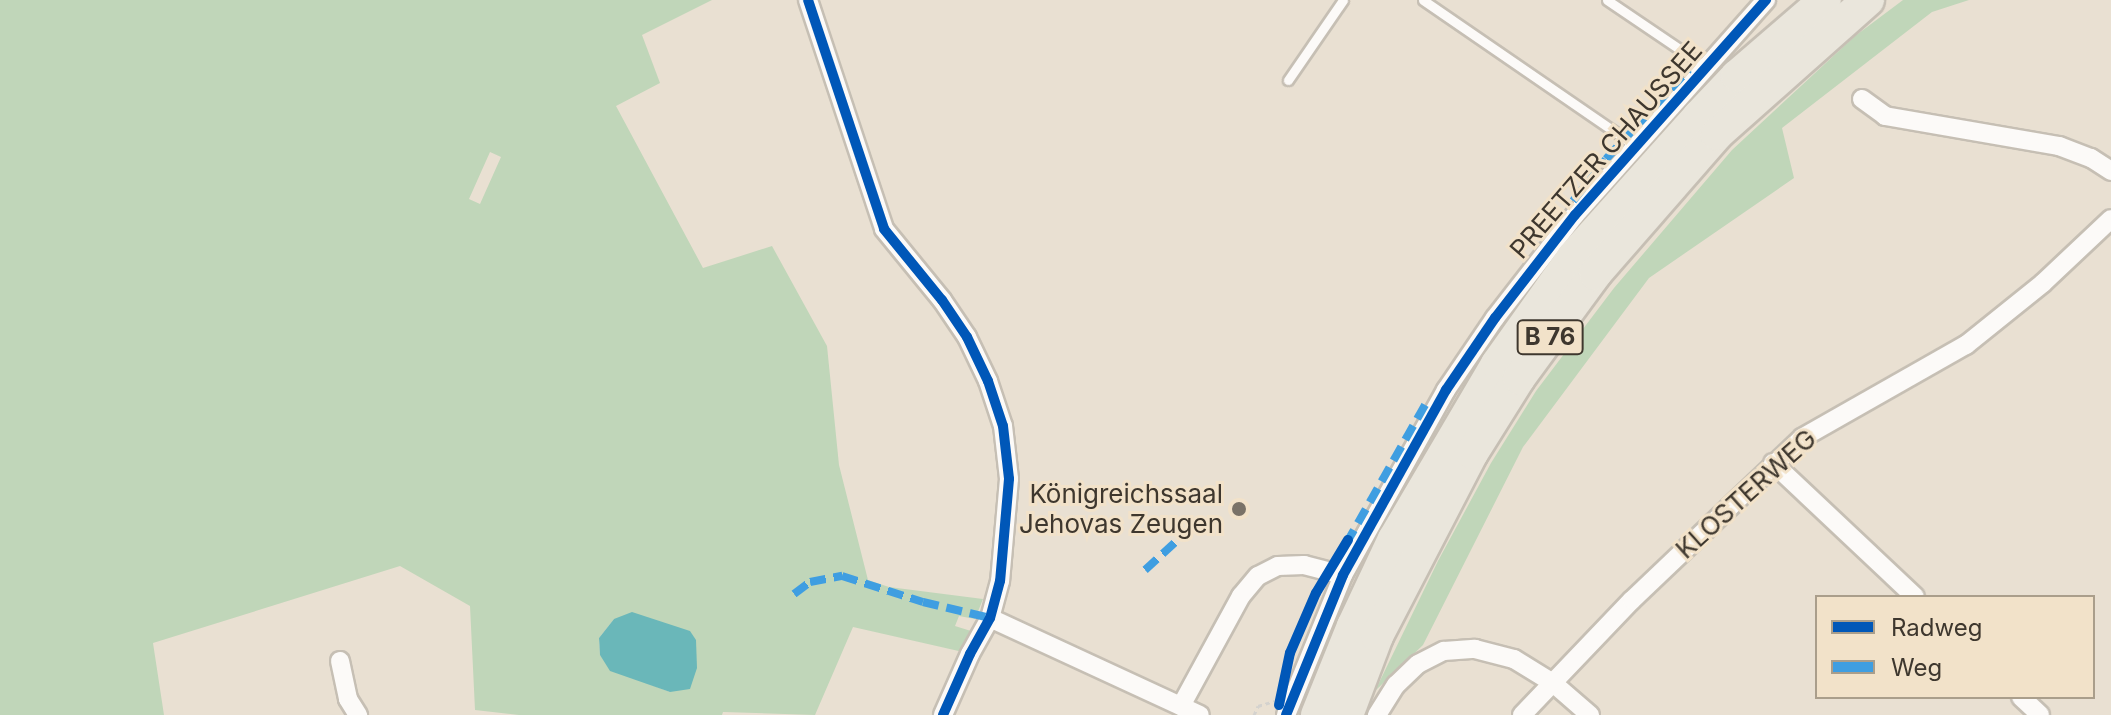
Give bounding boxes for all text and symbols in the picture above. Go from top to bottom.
street label: PREETZER CHAUSSEE [1503,35,1709,265]
road number: B 76 [1516,317,1584,357]
street label: KLOSTERWEG [1670,423,1822,565]
place label: Königreichssaal Jehovas Zeugen [1019,478,1223,540]
marker: Königreichssaal Jehovas Zeugen [1230,500,1248,518]
legend [1815,595,2095,699]
text: Radweg [1891,613,1982,642]
text: Weg [1891,653,1942,682]

